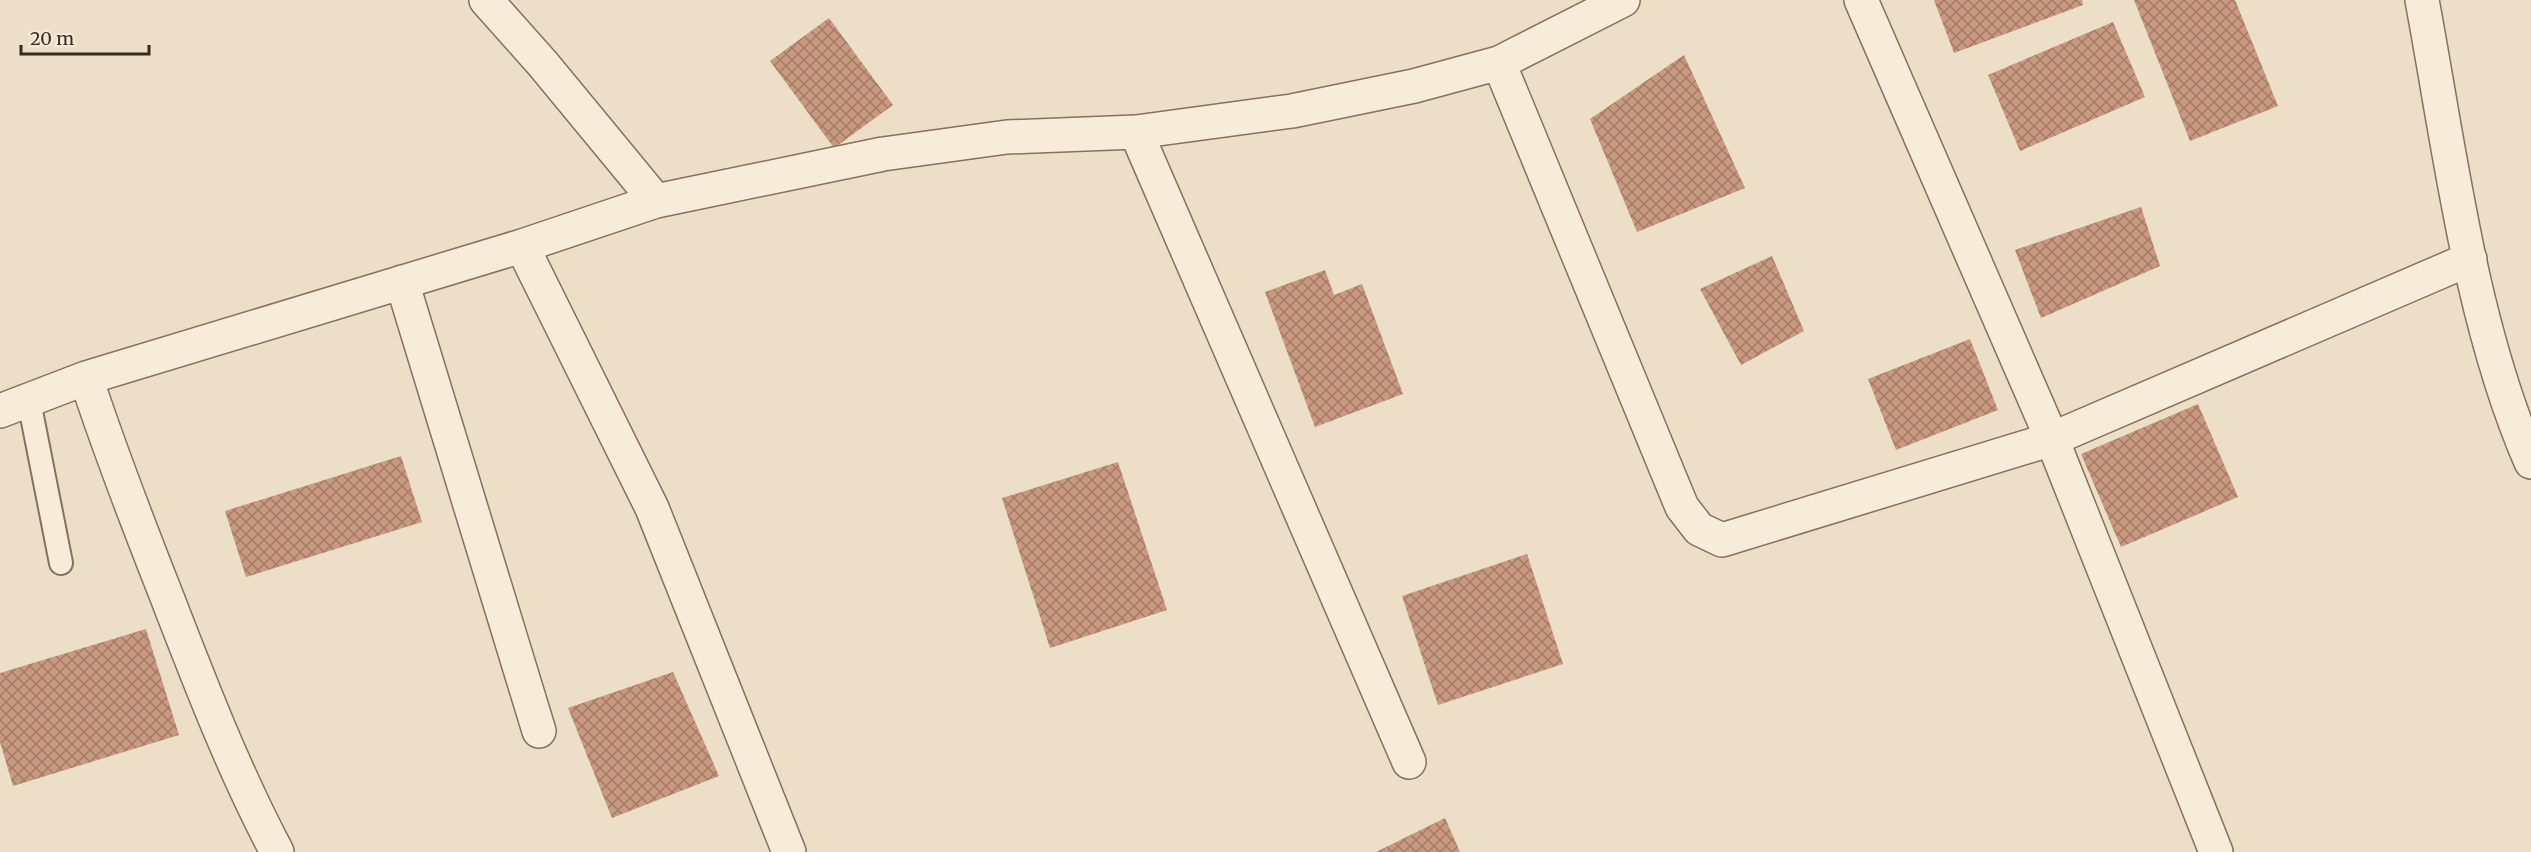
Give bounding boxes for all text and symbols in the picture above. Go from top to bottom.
scale bar [21,18,148,56]
text: 20 m [30,27,74,50]

